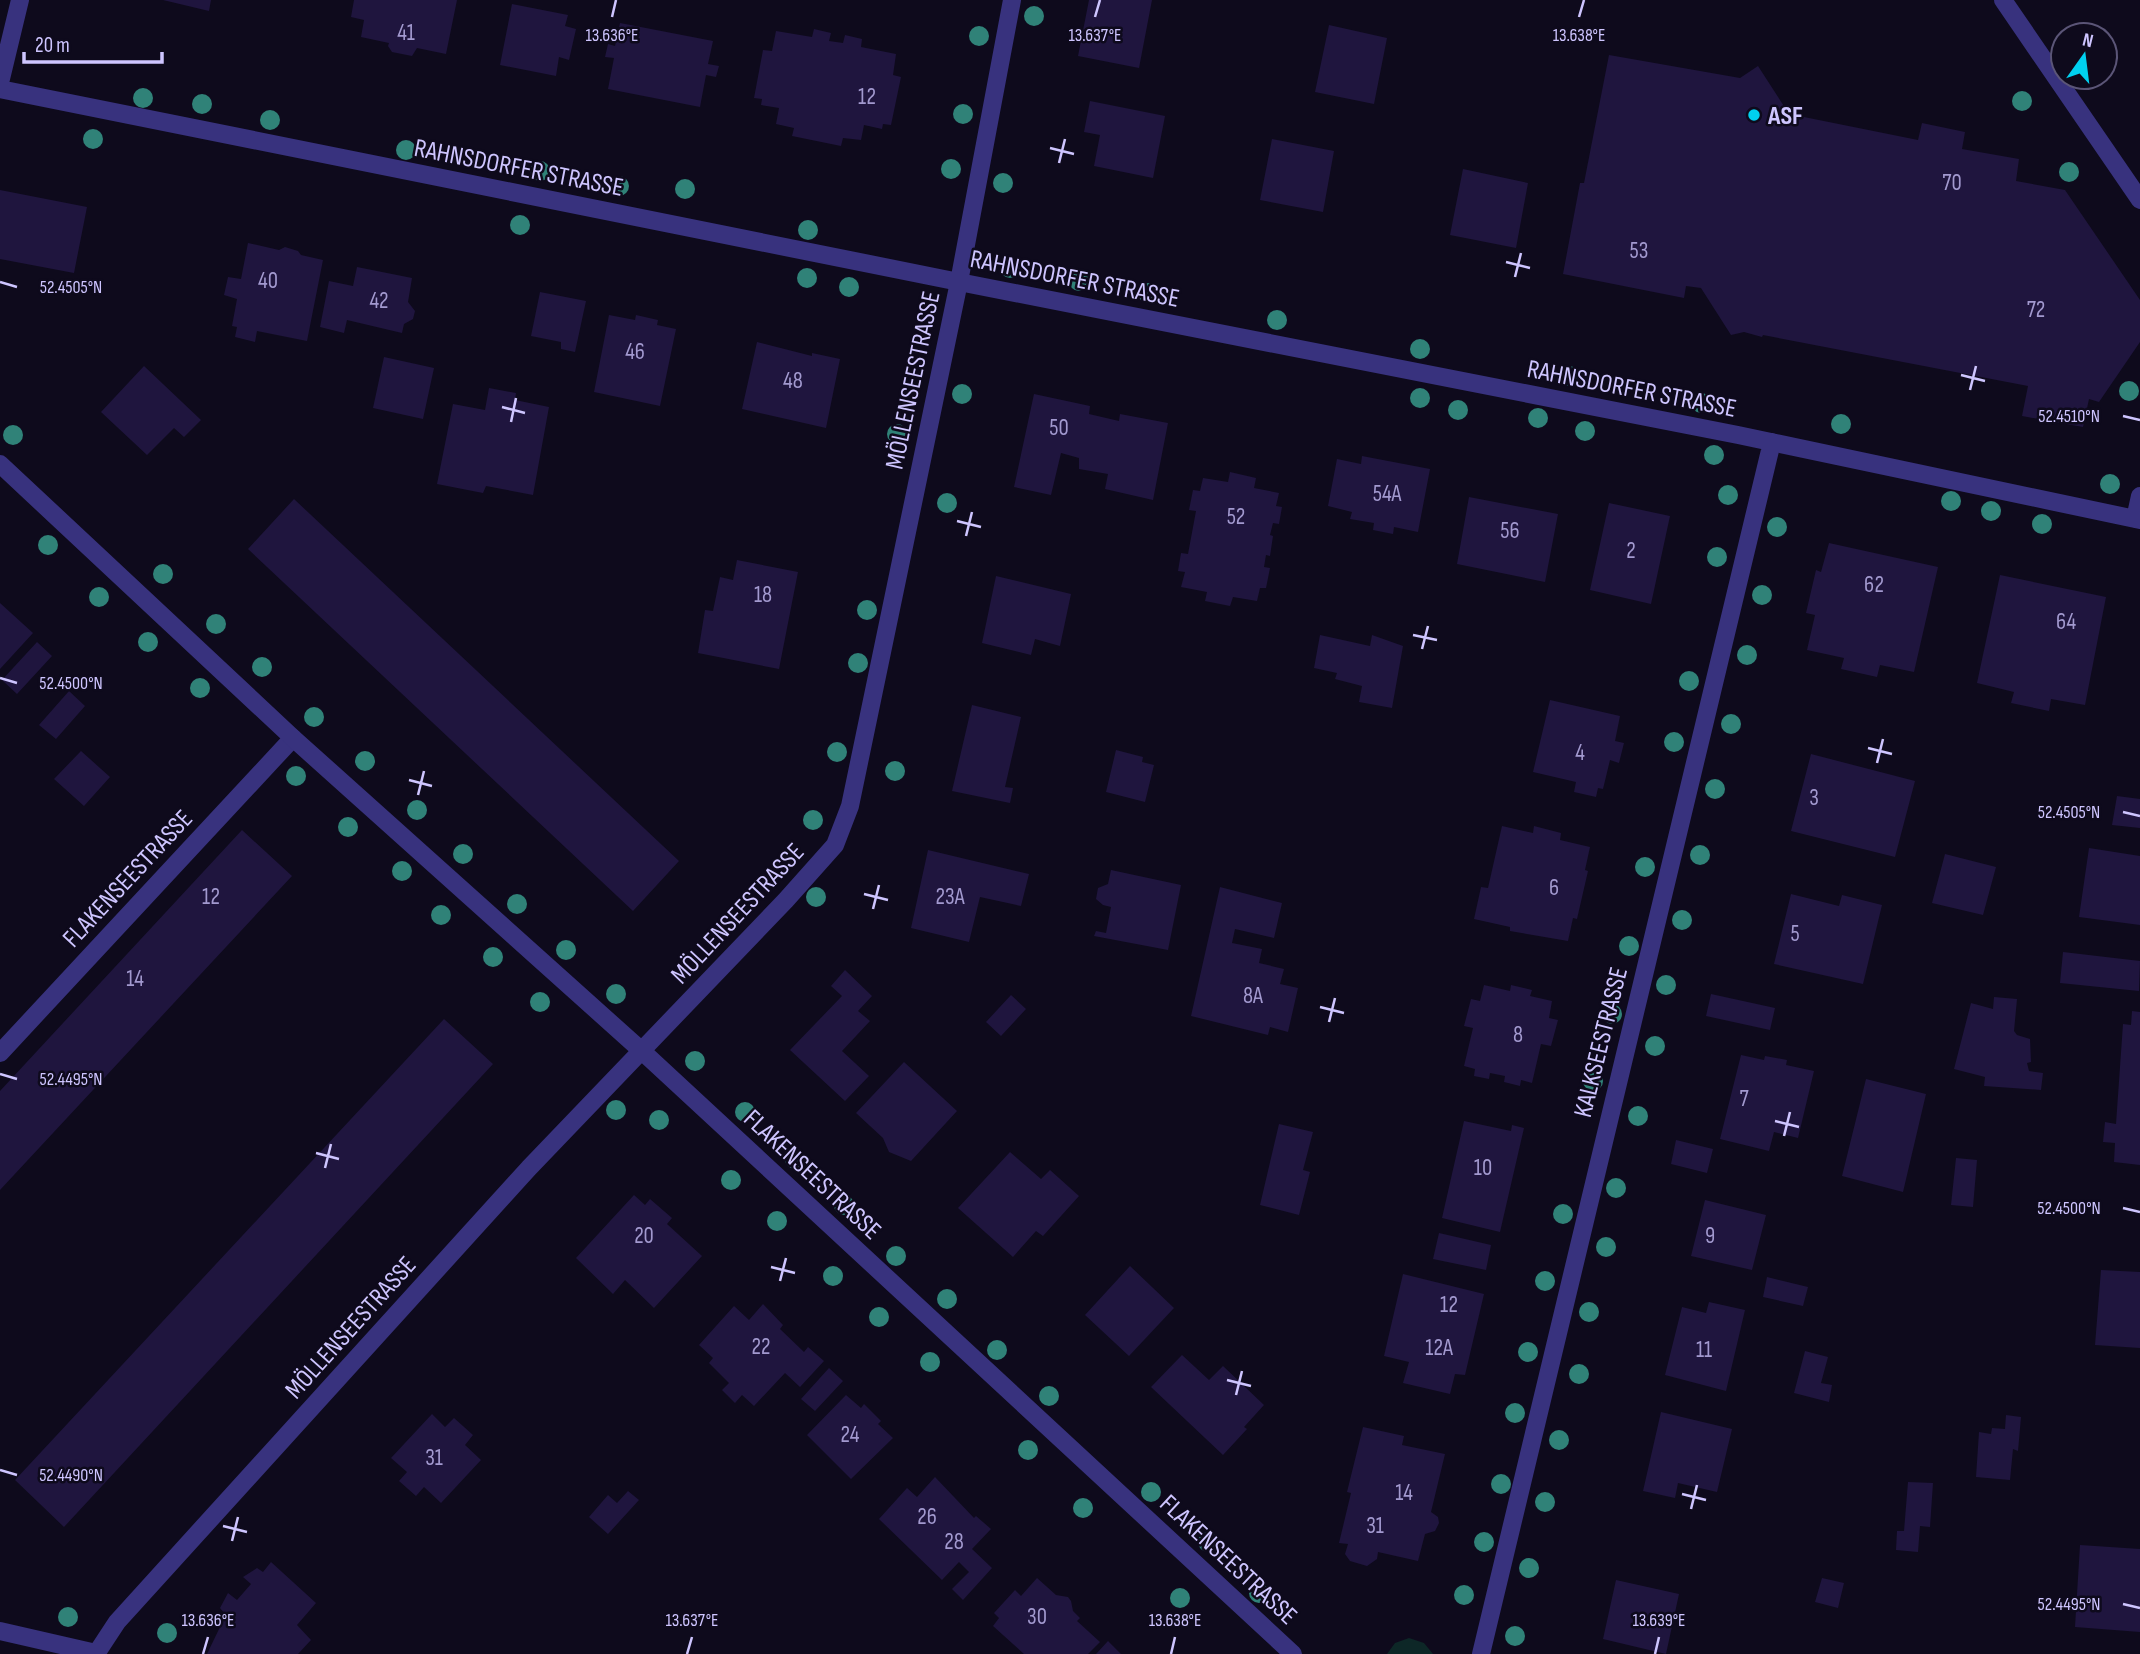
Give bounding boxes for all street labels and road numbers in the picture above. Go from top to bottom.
street label: RAHNSDORFER STRASSE [412,133,626,204]
street label: RAHNSDORFER STRASSE [968,244,1182,315]
street label: MÖLLENSEESTRASSE [879,289,947,472]
street label: RAHNSDORFER STRASSE [1525,354,1739,425]
street label: FLAKENSEESTRASSE [57,804,200,954]
street label: MÖLLENSEESTRASSE [665,837,811,991]
street label: KALKSEESTRASSE [1568,964,1635,1121]
street label: FLAKENSEESTRASSE [737,1104,887,1247]
street label: MÖLLENSEESTRASSE [279,1250,423,1406]
street label: FLAKENSEESTRASSE [1153,1489,1303,1632]

